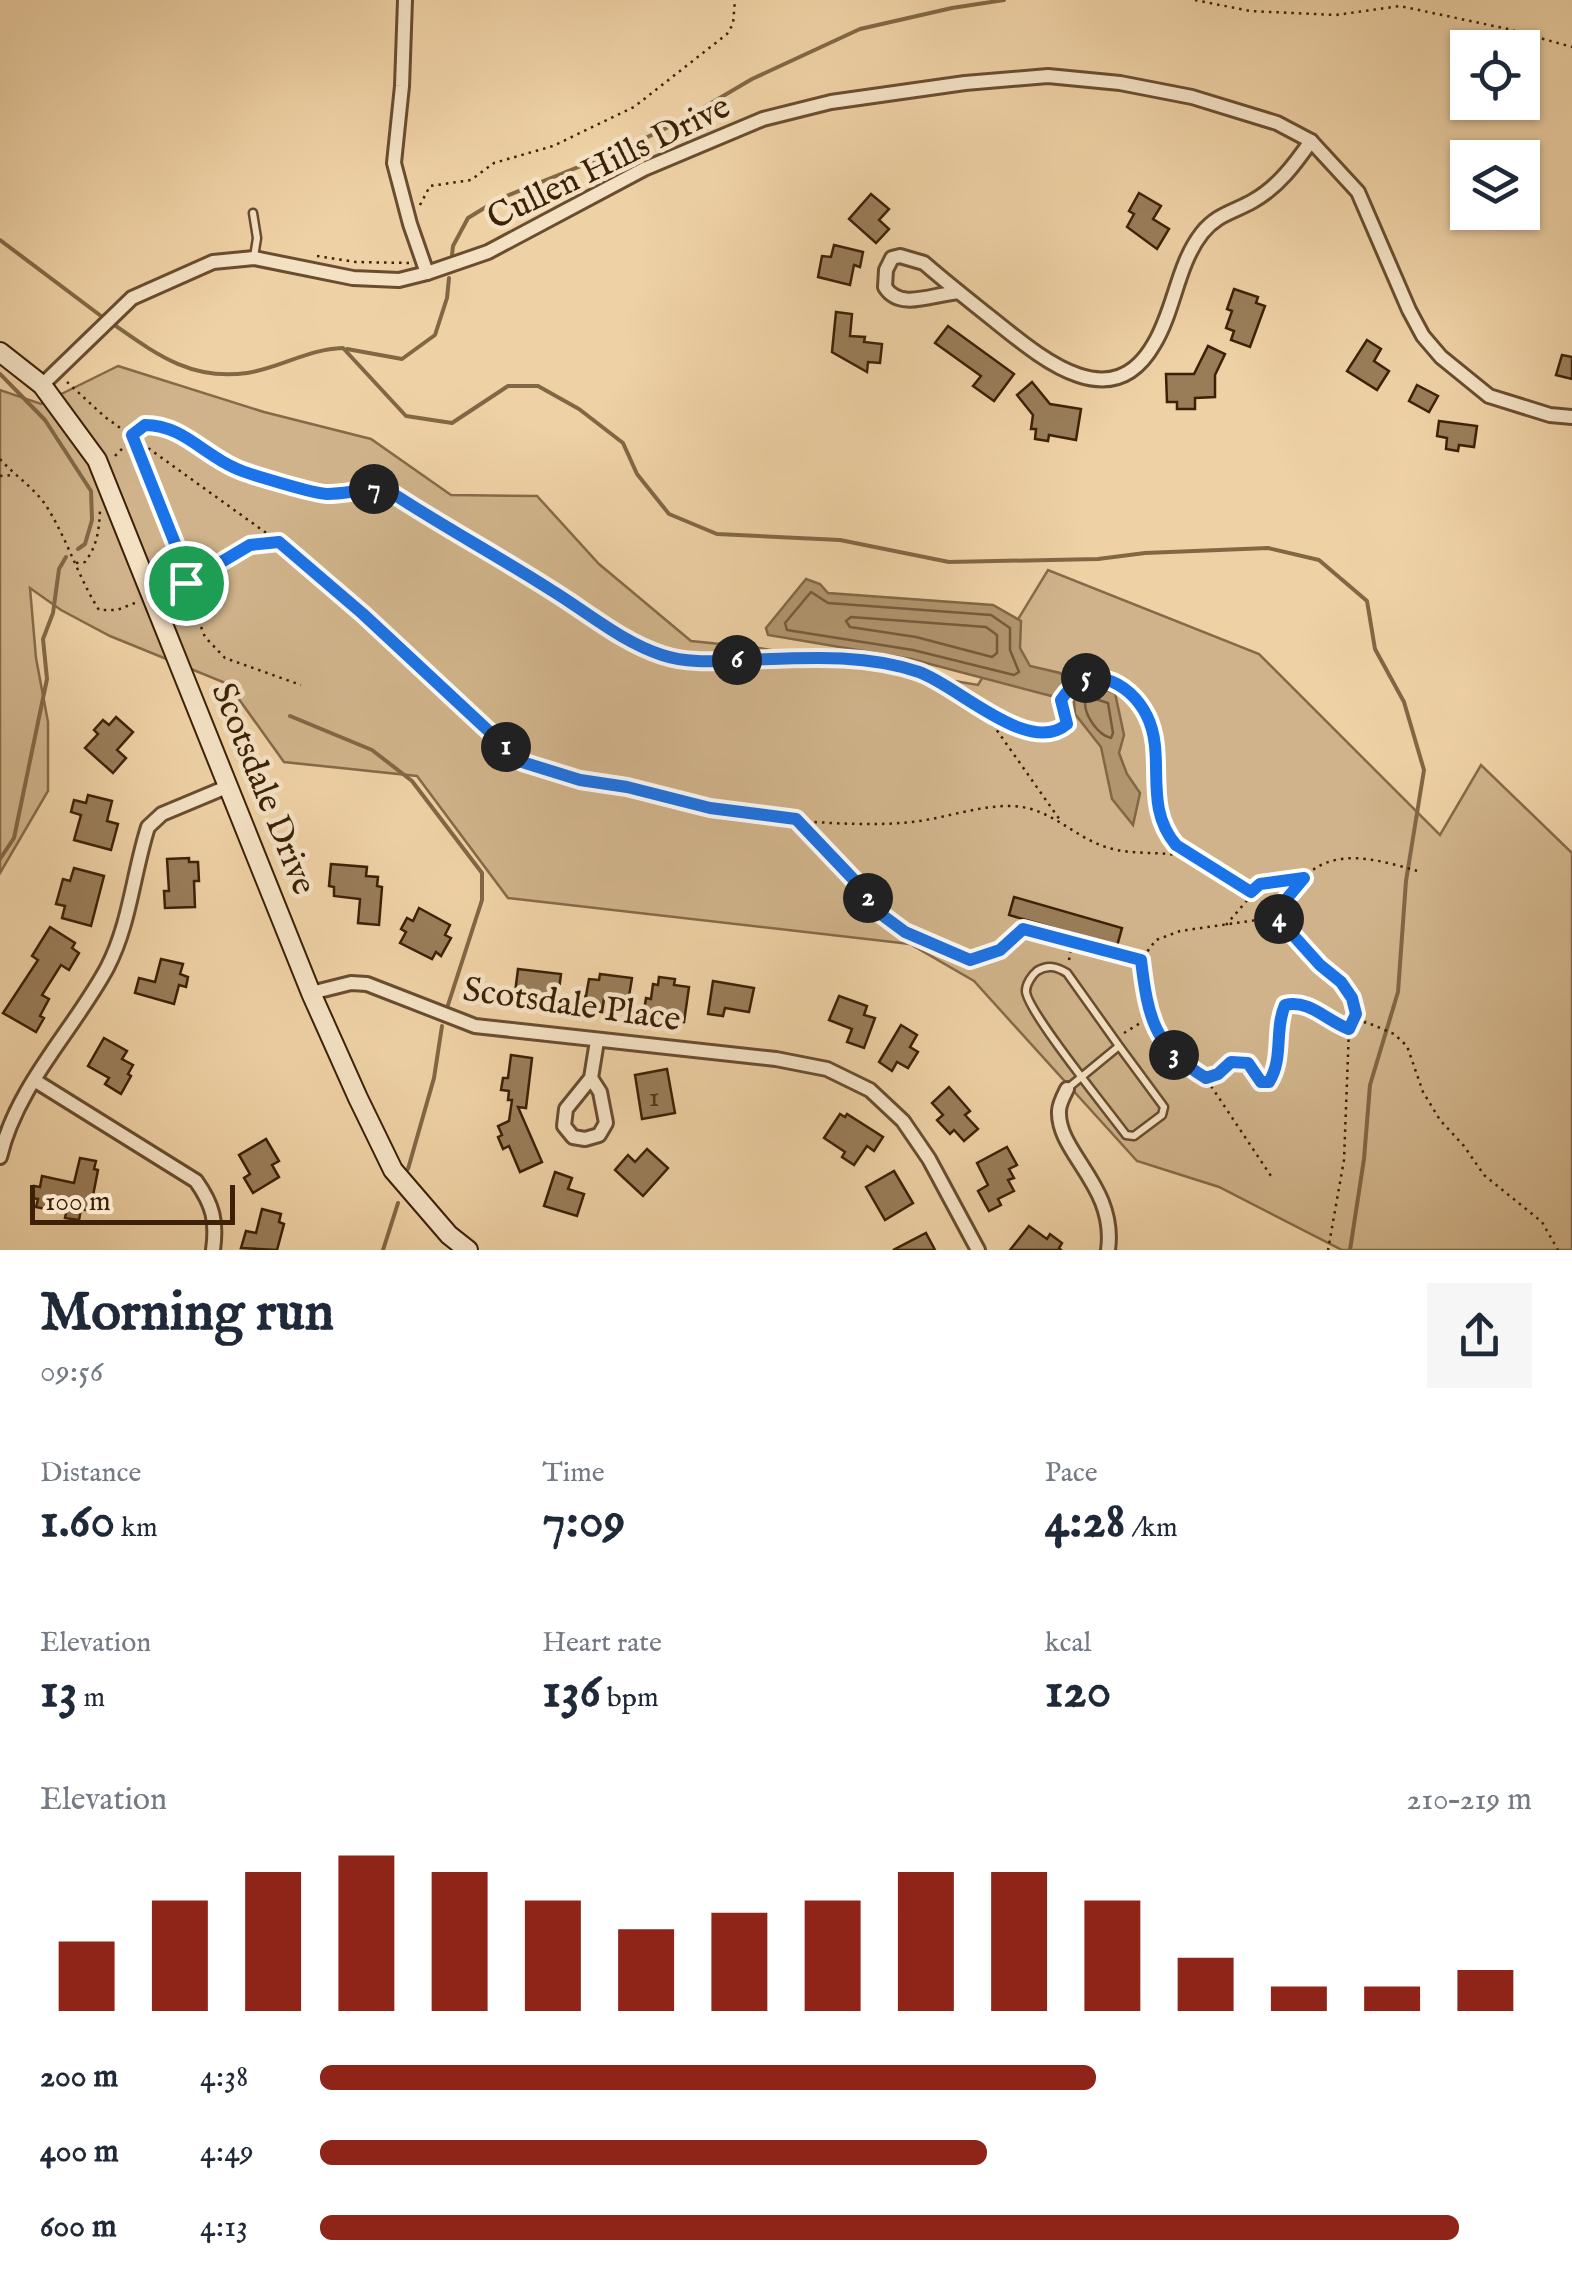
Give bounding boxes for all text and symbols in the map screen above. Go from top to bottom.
map controls [1450,30,1540,230]
button: locate [1450,30,1540,120]
street label: Cullen Hills Drive [480,85,738,241]
button: layers [1450,140,1540,230]
pin: 7 [349,464,399,514]
text: 7 [367,471,381,506]
pin [144,541,229,626]
icon: arrive [159,556,214,611]
pin: 6 [712,635,762,685]
text: 6 [731,642,743,677]
pin: 5 [1061,653,1111,703]
text: 5 [1081,660,1091,695]
street label: Scotsdale Drive [200,676,326,901]
pin: 1 [481,722,531,772]
text: 1 [501,729,511,764]
pin: 2 [843,873,893,923]
text: 2 [861,880,875,915]
pin: 4 [1254,894,1304,944]
text: 4 [1272,901,1286,936]
street label: Scotsdale Place [460,968,683,1043]
pin: 3 [1149,1030,1199,1080]
text: 3 [1169,1037,1179,1072]
house number: 1 [648,1079,660,1117]
scale bar [30,1180,235,1224]
text: 100 m [45,1185,111,1220]
text: Morning run [40,1279,334,1349]
button: share [1427,1283,1532,1388]
text: 09:56 [40,1352,103,1393]
text: Distance [40,1456,141,1491]
text: Time [542,1456,605,1491]
text: Pace [1045,1456,1098,1491]
text: 1.60 [40,1491,115,1554]
text: 7:09 [542,1491,625,1554]
text: 4:28 [1045,1491,1125,1554]
text: km [115,1511,158,1546]
text: /km [1125,1511,1178,1546]
text: Elevation [40,1626,151,1661]
text: Heart rate [542,1626,662,1661]
text: kcal [1045,1626,1091,1661]
text: 13 [40,1661,77,1724]
text: 136 [542,1661,601,1724]
text: 120 [1045,1661,1111,1724]
text: m [77,1681,105,1716]
text: bpm [601,1681,659,1716]
text: Elevation [40,1780,167,1821]
text: 210–219 m [1406,1780,1532,1821]
text: 200 m [40,2057,118,2098]
text: 4:38 [200,2057,249,2098]
text: 400 m [40,2132,119,2173]
text: 4:49 [200,2132,254,2173]
text: 600 m [40,2207,117,2248]
text: 4:13 [200,2207,248,2248]

